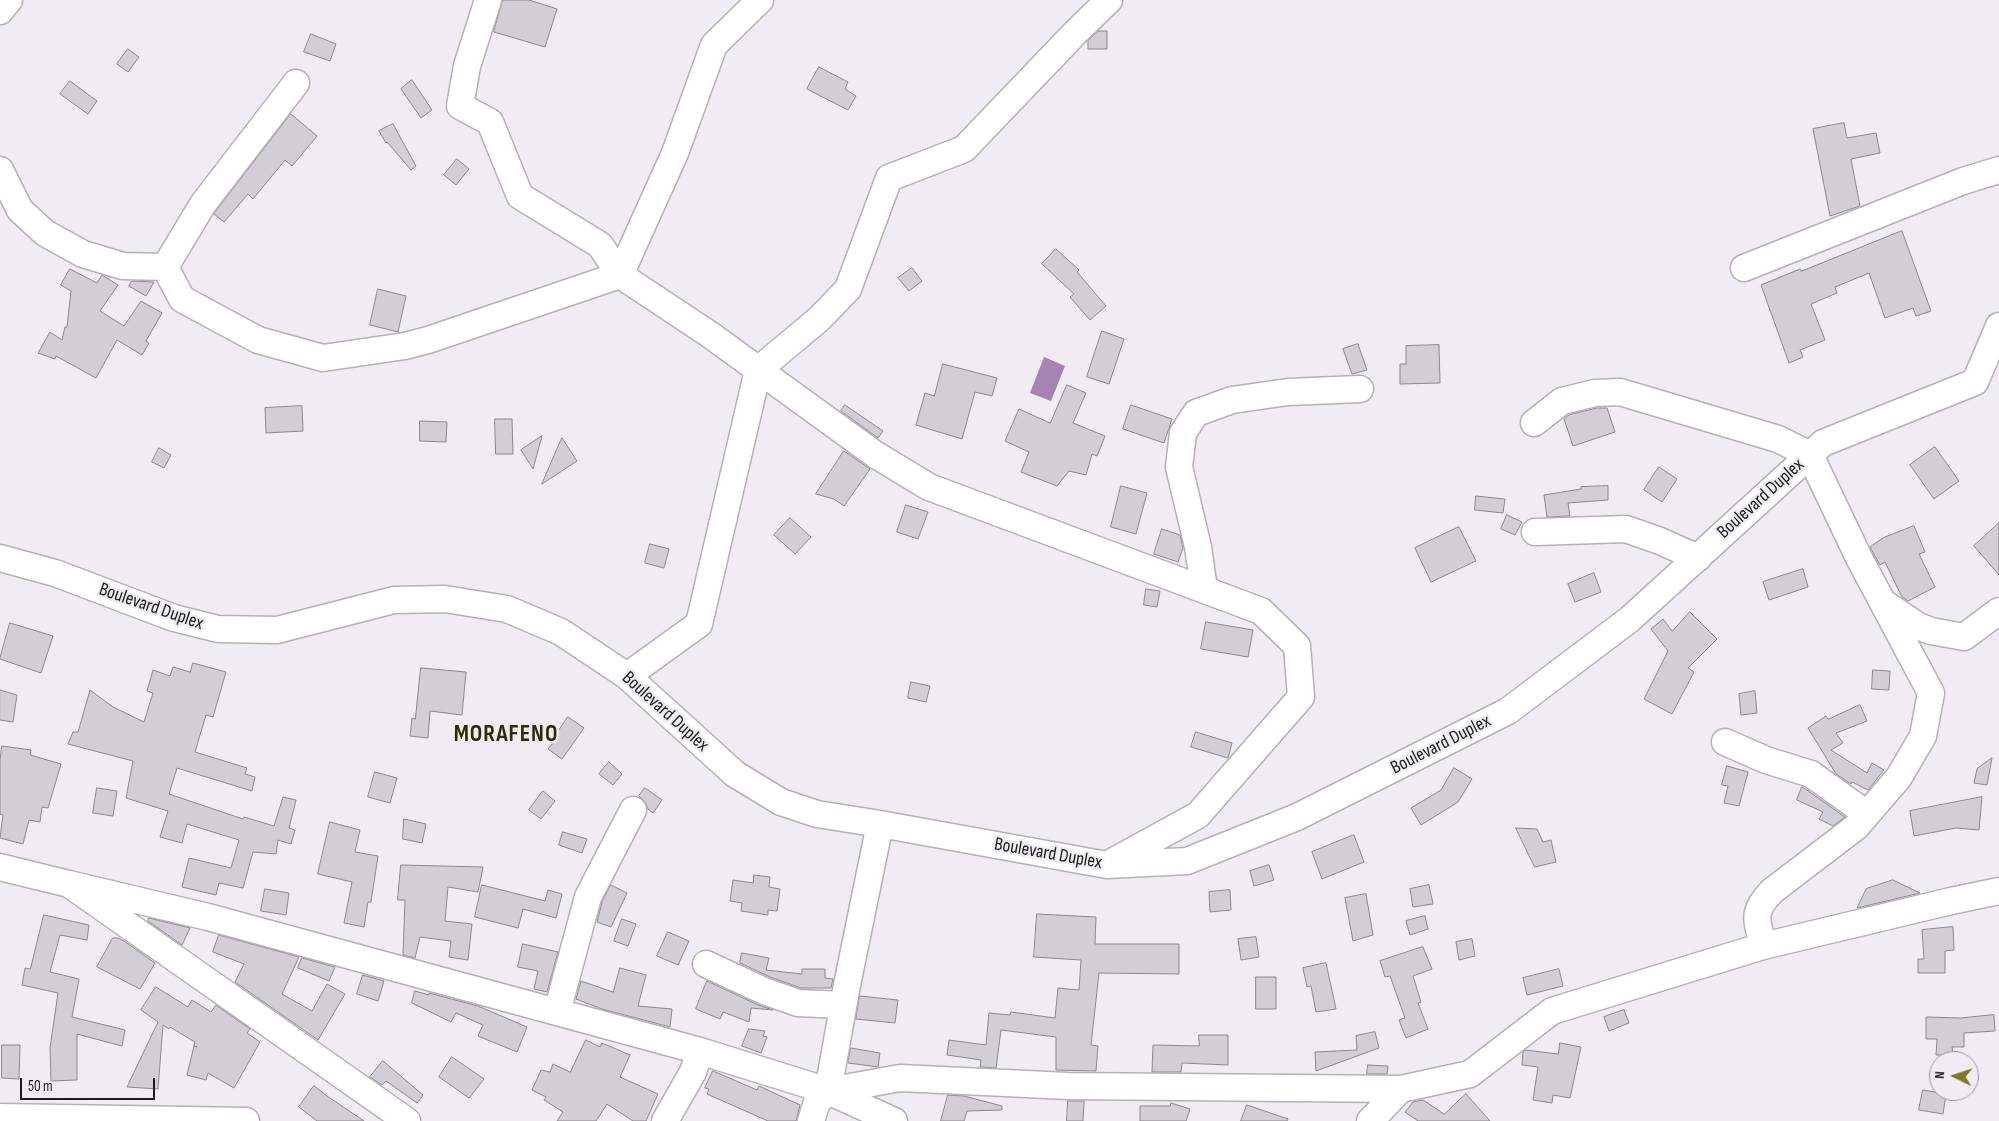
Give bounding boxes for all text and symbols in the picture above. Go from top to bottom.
street label: Boulevard Duplex [1713,454,1809,544]
street label: Boulevard Duplex [96,578,206,636]
street label: Boulevard Duplex [617,667,713,757]
street label: Boulevard Duplex [1387,710,1495,780]
district label: MORAFENO [453,721,559,749]
street label: Boulevard Duplex [992,833,1104,875]
north arrow [1929,1051,1979,1101]
scale bar [22,1068,158,1100]
text: N [1931,1071,1948,1079]
text: 50 m [28,1077,53,1096]

